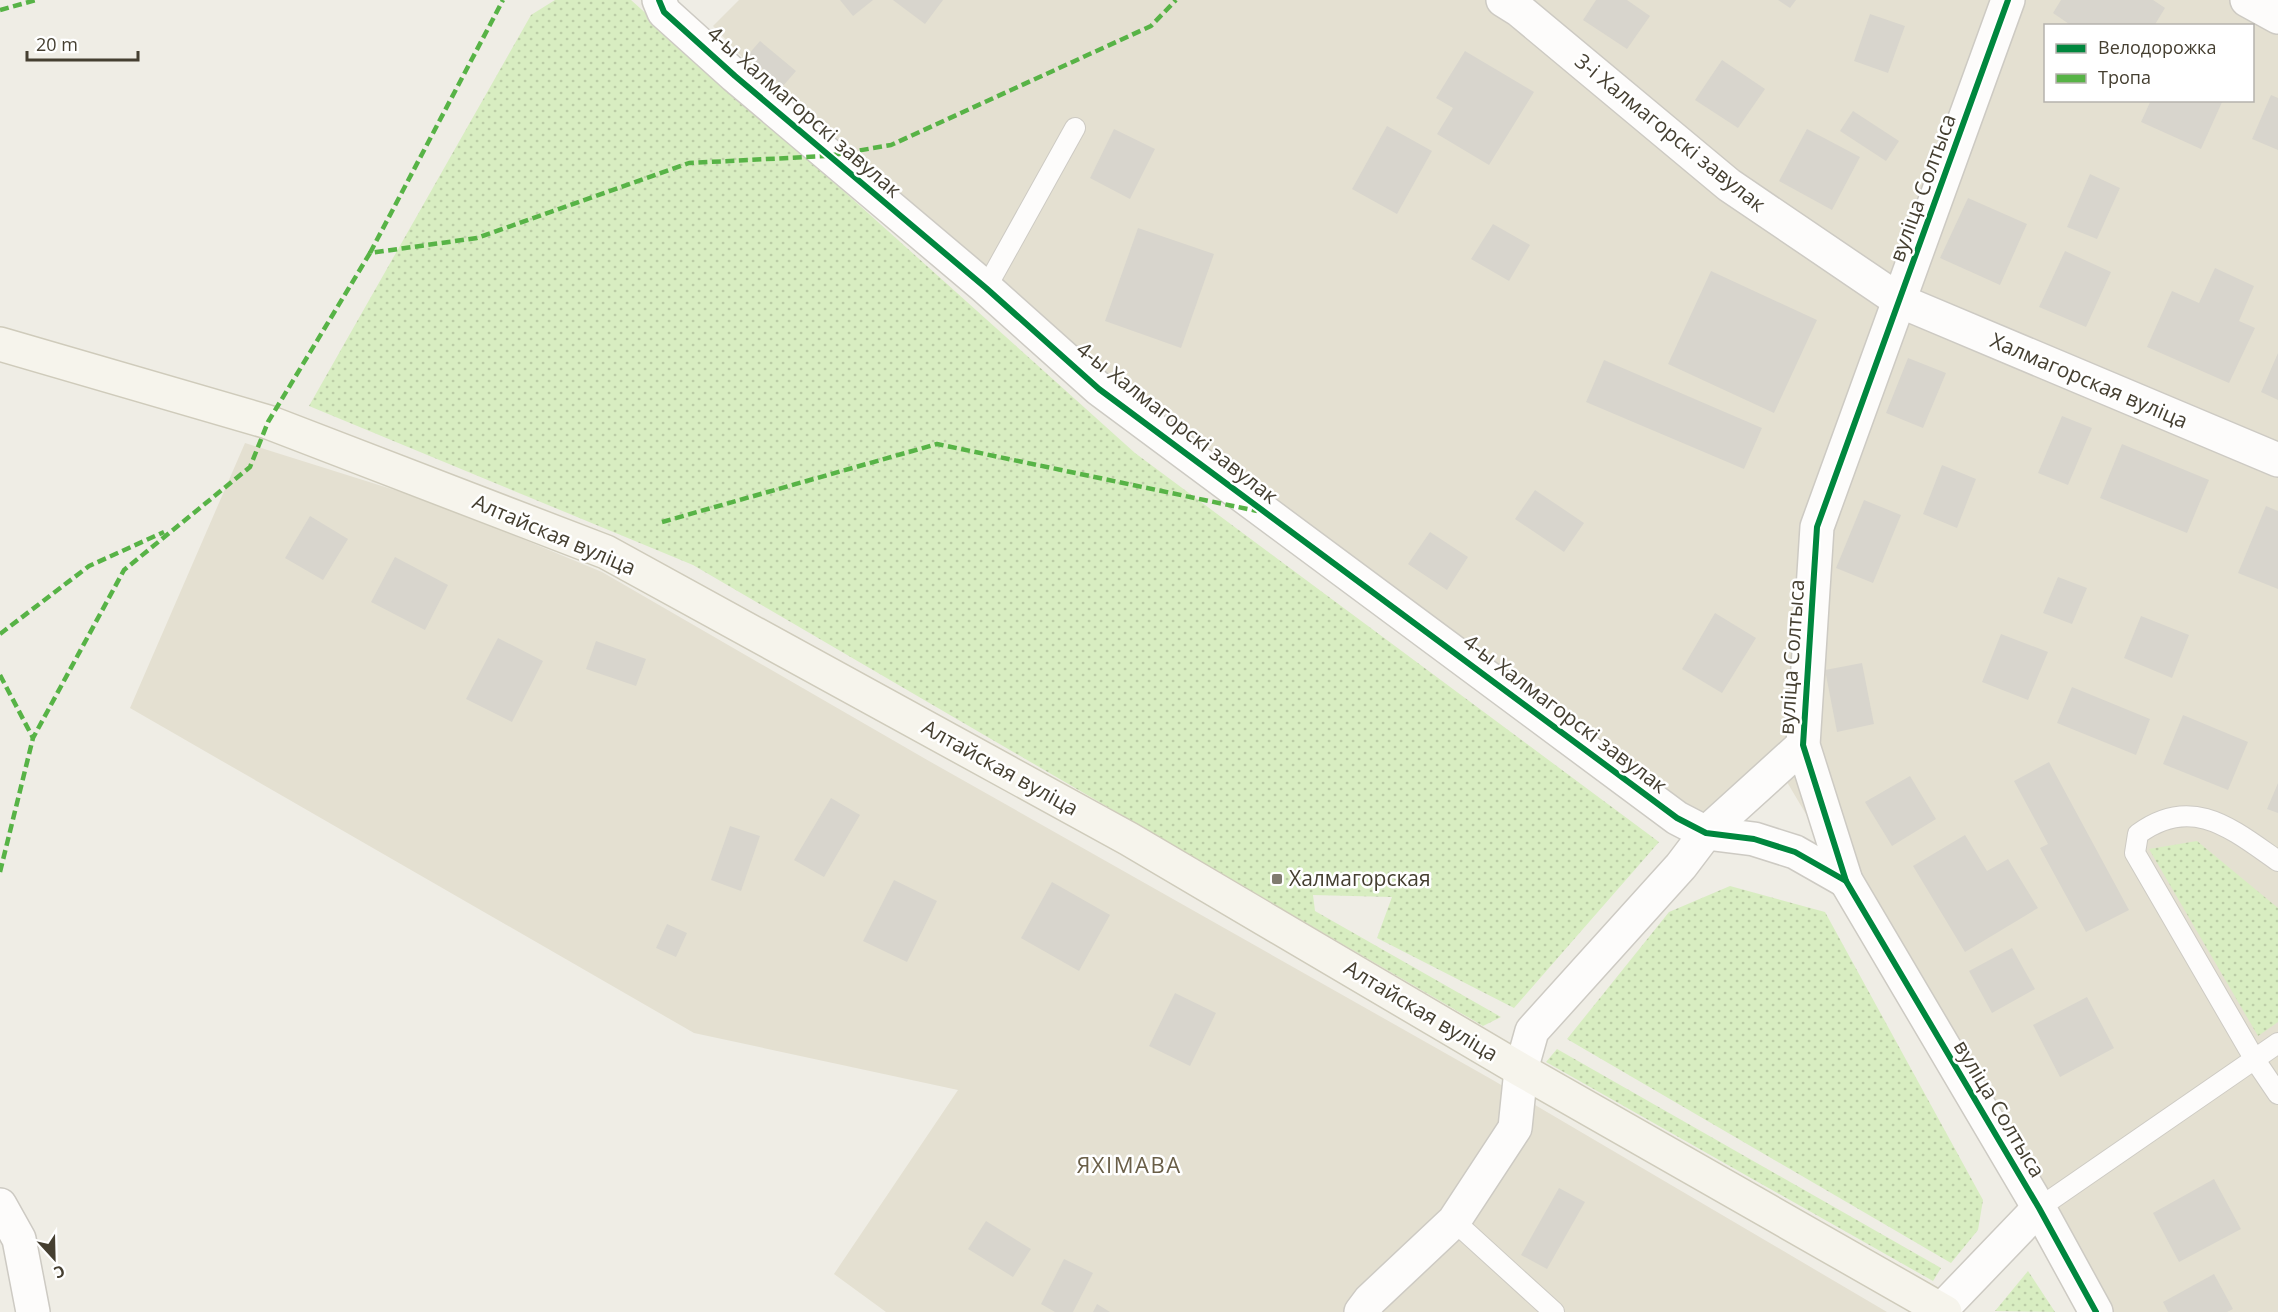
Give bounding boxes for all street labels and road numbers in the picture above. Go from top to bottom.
street label: 4-ы Халмагорскі завулак [702,19,908,203]
street label: 3-і Халмагорскі завулак [1570,47,1772,218]
street label: вуліца Солтыса [1882,110,1962,266]
street label: Халмагорская вуліца [1986,326,2192,434]
street label: 4-ы Халмагорскі завулак [1071,335,1284,510]
street label: Алтайская вуліца [469,487,640,581]
street label: вуліца Солтыса [1772,578,1810,736]
street label: 4-ы Халмагорскі завулак [1458,627,1673,799]
street label: Алтайская вуліца [917,713,1084,822]
street label: Алтайская вуліца [1339,953,1504,1067]
street label: вуліца Солтыса [1948,1035,2052,1182]

